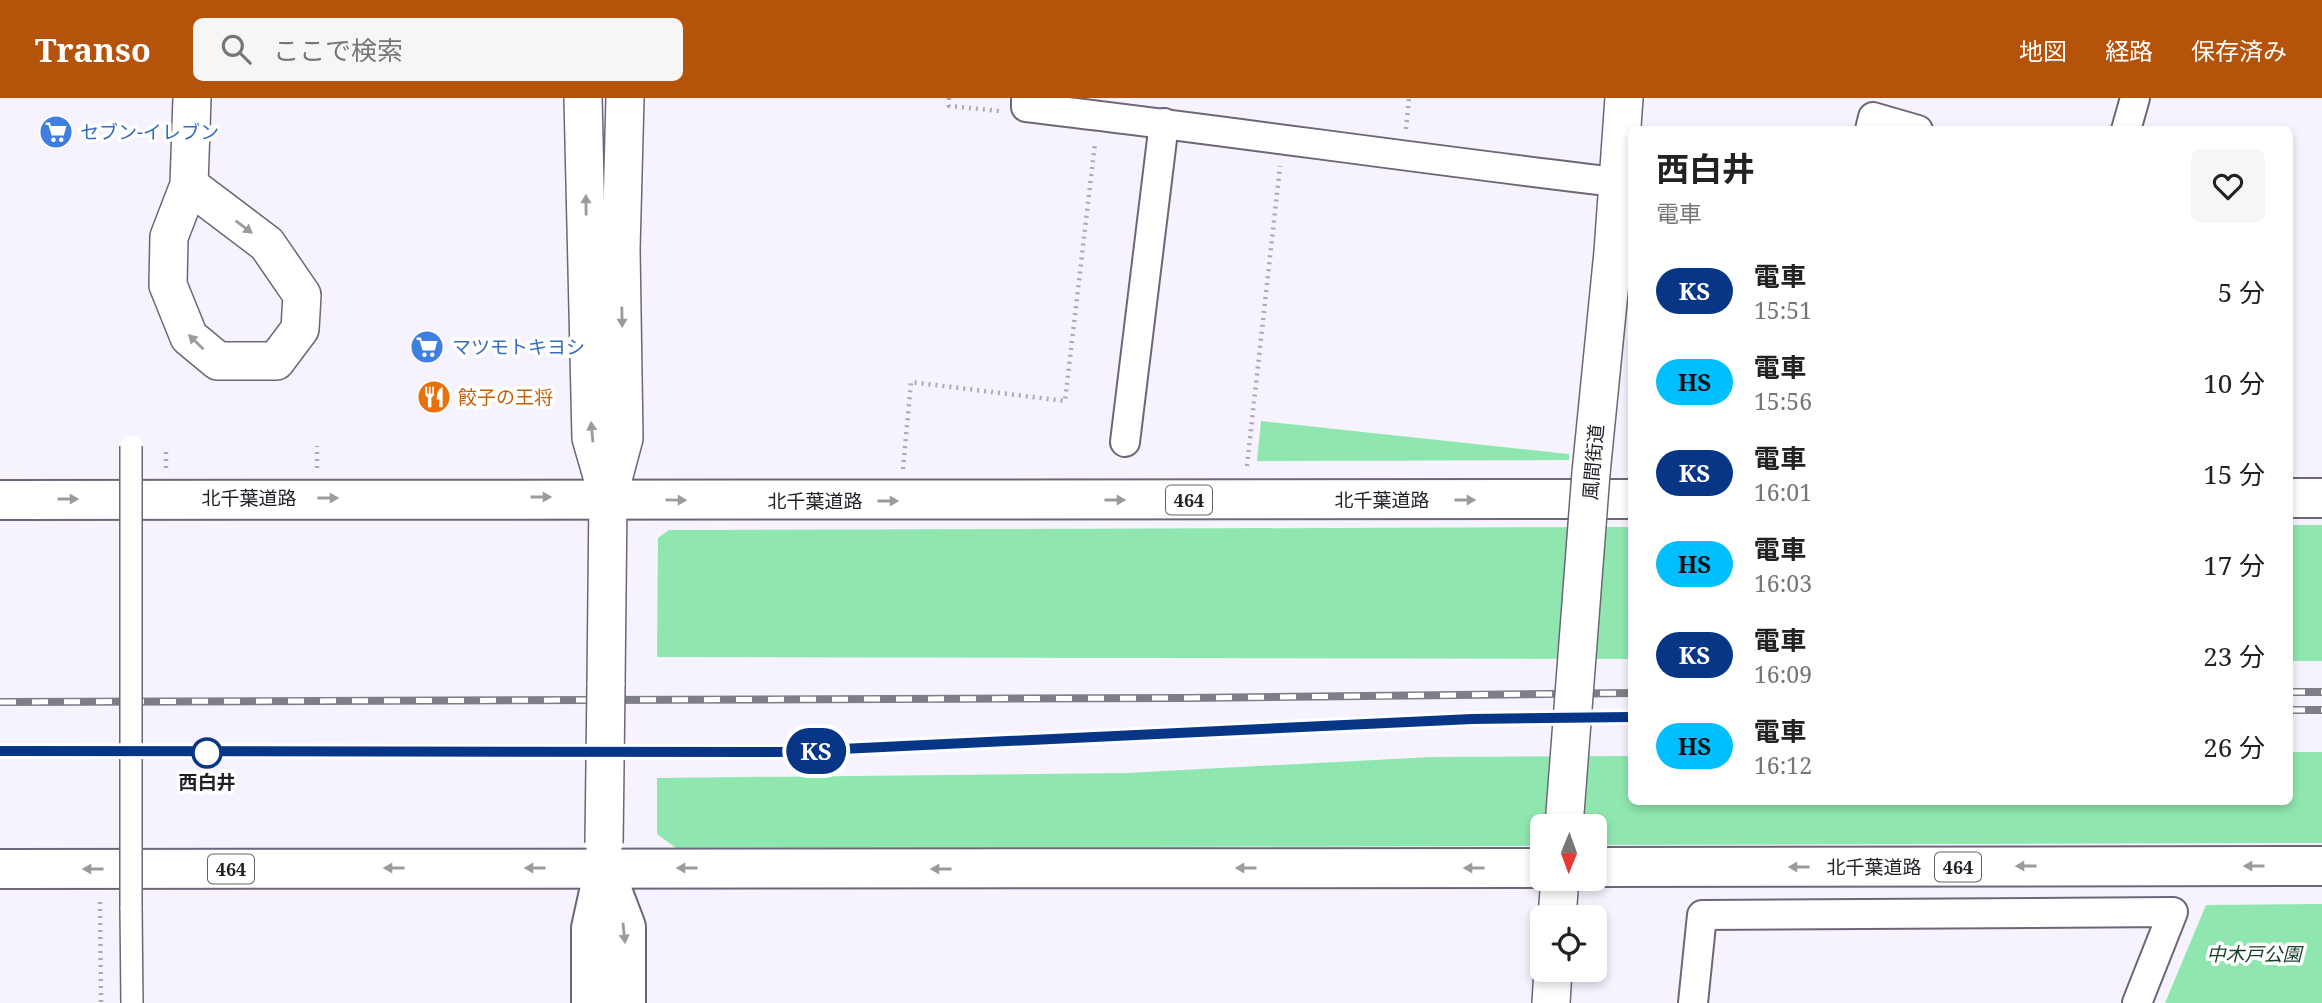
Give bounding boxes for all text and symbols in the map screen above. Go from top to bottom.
search box [193,18,683,81]
text: Transo [35,27,151,72]
icon: search [217,30,255,68]
text: ここで検索 [273,32,403,68]
text: 地図 [2019,34,2067,67]
text: 経路 [2105,34,2153,67]
text: 保存済み [2191,34,2287,67]
supermarket icon: セブン-イレブン [37,113,75,151]
place label: セブン-イレブン [80,119,219,145]
text: 西白井 [1656,146,1755,191]
button: heart [2191,149,2265,223]
one-way arrow [580,194,591,216]
text: 電車 [1656,197,1702,229]
one-way arrow [235,219,253,233]
text: 電車 [1754,258,1806,294]
text: KS [1679,274,1710,307]
text: 5 分 [2218,274,2265,310]
text: 15:51 [1754,294,1812,326]
one-way arrow [616,306,628,328]
supermarket icon: マツモトキヨシ [408,328,446,366]
one-way arrow [188,333,205,350]
place label: マツモトキヨシ [452,334,585,360]
text: 電車 [1754,349,1806,385]
text: HS [1678,365,1711,398]
text: 10 分 [2203,365,2265,401]
restaurant icon: 餃子の王将 [415,378,453,416]
place label: 餃子の王将 [458,384,553,410]
text: 15:56 [1754,385,1812,417]
one-way arrow [586,421,597,443]
street label: 風間街道 [1577,423,1609,501]
text: 電車 [1754,440,1806,476]
text: KS [1679,456,1710,489]
text: 15 分 [2203,456,2265,492]
text: 16:01 [1754,476,1812,508]
street label: 北千葉道路 [201,485,297,511]
road number: 464 [1166,486,1212,514]
street label: 北千葉道路 [1334,487,1430,513]
street label: 北千葉道路 [767,488,863,514]
one-way arrow [530,491,552,503]
one-way arrow [317,492,339,504]
one-way arrow [57,493,79,505]
one-way arrow [665,494,687,506]
one-way arrow [1455,494,1477,506]
one-way arrow [877,495,899,507]
one-way arrow [1105,495,1127,506]
text: 電車 [1754,531,1806,567]
text: HS [1678,547,1711,580]
text: 17 分 [2203,547,2265,583]
text: 16:03 [1754,567,1812,599]
text: 電車 [1754,622,1806,658]
text: KS [1679,638,1710,671]
text: 23 分 [2203,638,2265,674]
text: 16:09 [1754,658,1812,690]
text: 電車 [1754,713,1806,749]
line badge: KS [784,728,848,774]
text: HS [1678,729,1711,762]
text: 26 分 [2203,729,2265,765]
text: KS [800,734,832,767]
marker: 西白井 [192,738,222,768]
text: 16:12 [1754,749,1812,781]
place label: 西白井 [178,769,236,795]
north arrow [1530,814,1606,891]
map controls [1530,814,1607,982]
road number: 464 [1935,852,1981,882]
road number: 464 [208,854,254,884]
street label: 北千葉道路 [1826,854,1922,880]
one-way arrow [2015,860,2037,872]
one-way arrow [2243,860,2265,872]
one-way arrow [1788,861,1810,873]
one-way arrow [383,862,405,874]
one-way arrow [524,862,546,874]
one-way arrow [676,862,698,874]
one-way arrow [1235,862,1257,874]
one-way arrow [1462,862,1484,874]
one-way arrow [82,863,104,875]
one-way arrow [930,863,952,875]
button: locate [1530,905,1607,982]
one-way arrow [619,922,630,944]
park label: 中木戸公園 [2206,941,2304,967]

